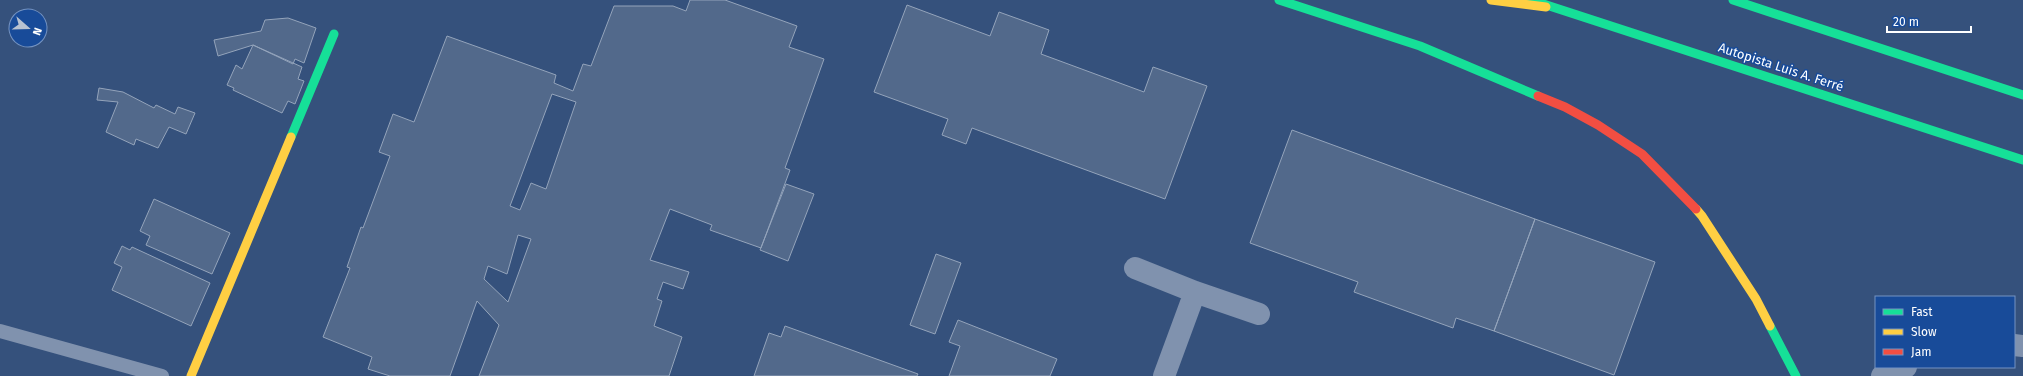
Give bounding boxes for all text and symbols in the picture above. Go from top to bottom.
north arrow [8,8,48,48]
scale bar [1887,8,1971,34]
text: 20 m [1893,15,1919,29]
text: N [30,26,44,37]
street label: Autopista Luis A. Ferré [1717,40,1845,94]
legend [1875,296,2015,368]
text: Fast [1911,305,1933,319]
text: Slow [1911,325,1937,339]
text: Jam [1911,345,1931,359]

